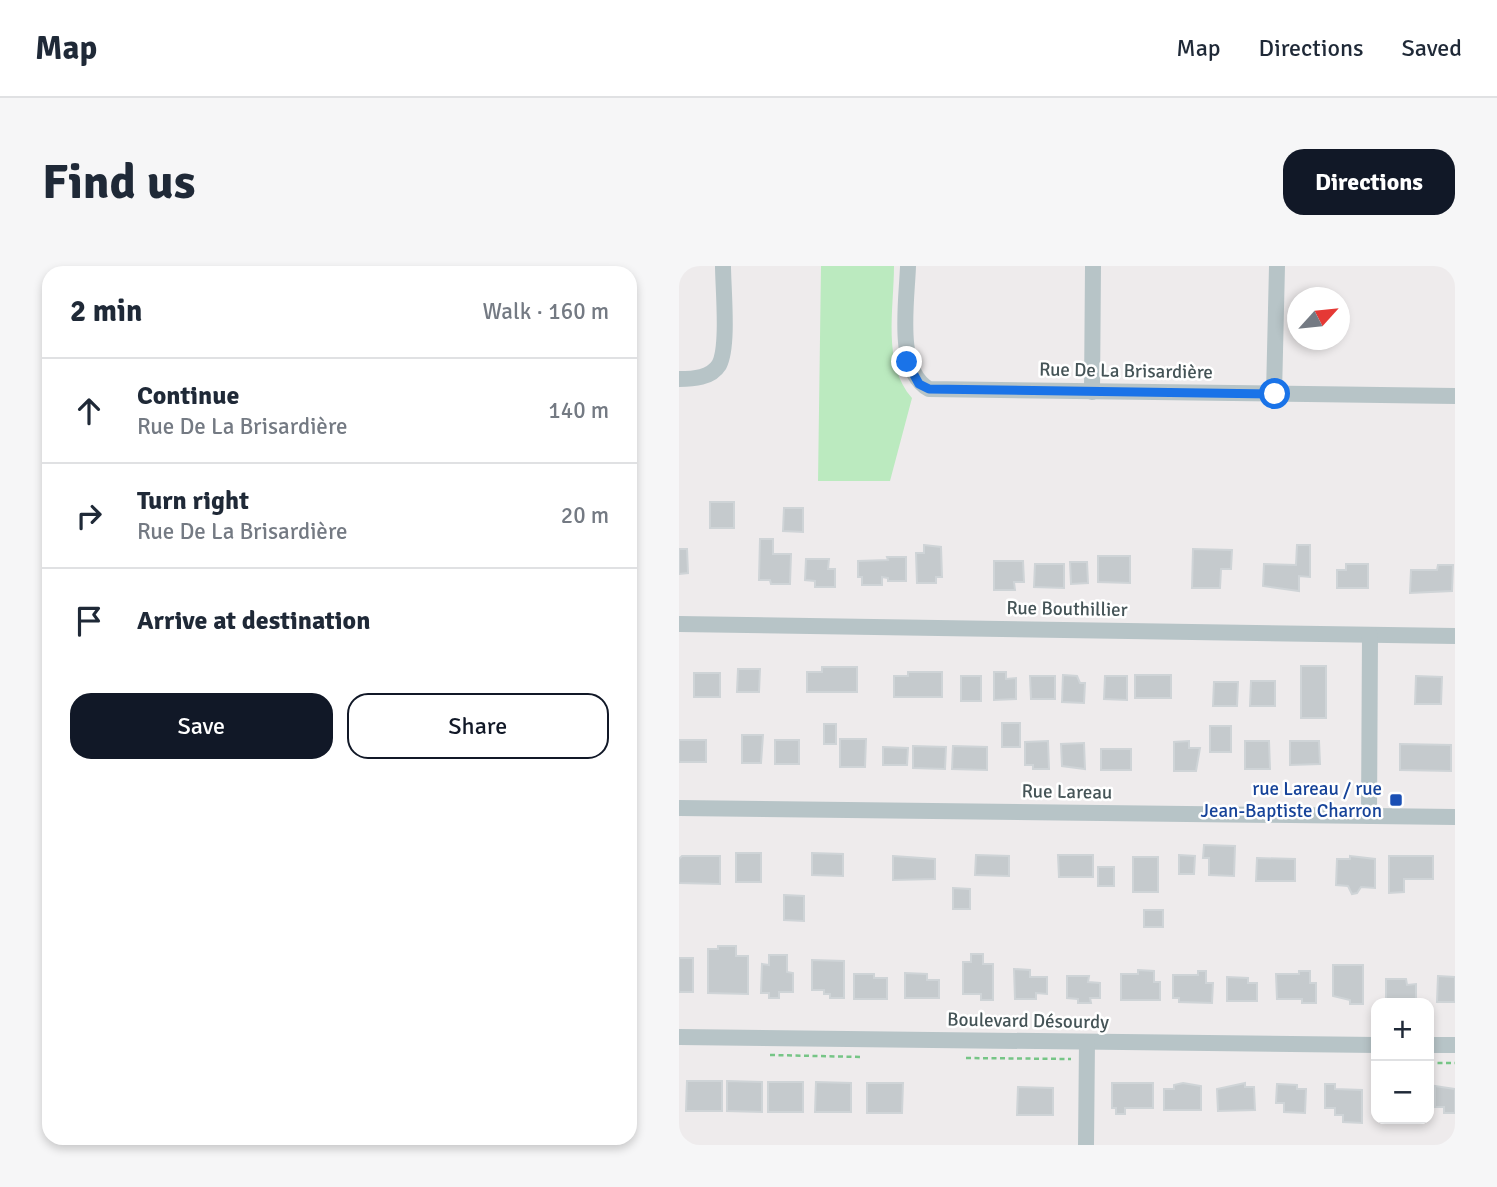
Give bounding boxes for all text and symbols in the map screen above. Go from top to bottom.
text: Map [35,28,97,69]
text: Map [1176,33,1221,63]
text: Directions [1259,33,1364,63]
text: Saved [1402,33,1462,63]
button: Directions [1283,149,1455,215]
text: Find us [42,152,195,212]
north arrow [1287,287,1350,350]
text: 2 min [70,293,142,330]
text: Walk · 160 m [483,297,609,326]
route end [891,346,922,377]
street label: Rue De La Brisardière [1039,357,1213,385]
route start [1259,378,1290,409]
text: Continue [137,380,239,412]
icon: ahead [70,392,108,430]
text: 140 m [548,396,609,425]
text: Rue De La Brisardière [137,412,347,441]
text: Turn right [137,485,249,517]
icon: right [70,497,108,535]
text: 20 m [561,501,609,530]
text: Rue De La Brisardière [137,517,347,546]
street label: Rue Bouthillier [1006,596,1128,622]
icon: arrive [70,602,108,640]
text: Arrive at destination [137,605,370,637]
button: Save [70,693,333,759]
button: Share [347,693,609,759]
place label: rue Lareau / rue Jean-Baptiste Charron [1200,777,1382,823]
street label: Rue Lareau [1022,779,1112,805]
marker: rue Lareau / rue Jean-Baptiste Charron [1388,792,1404,808]
map controls [1371,998,1434,1124]
button: + [1371,998,1434,1061]
street label: Boulevard Désourdy [947,1008,1109,1034]
button: − [1371,1061,1434,1124]

